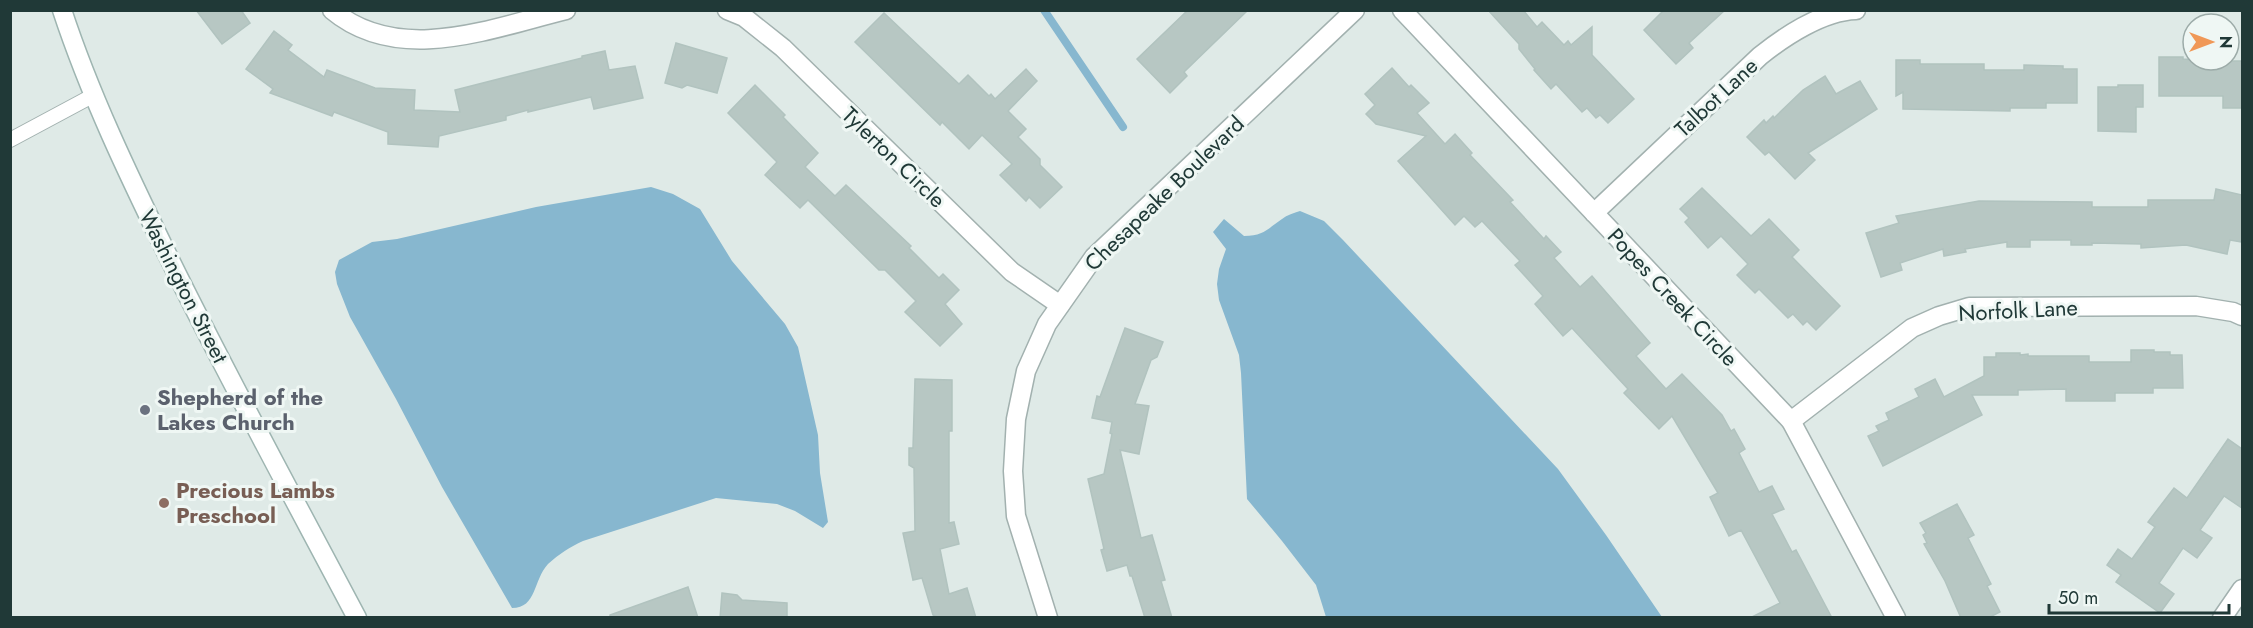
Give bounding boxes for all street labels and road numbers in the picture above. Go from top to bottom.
street label: Talbot Lane [1667,50,1765,144]
street label: Tylerton Circle [835,99,953,215]
street label: Chesapeake Boulevard [1077,108,1251,278]
street label: Washington Street [132,204,237,369]
street label: Popes Creek Circle [1600,221,1746,373]
street label: Norfolk Lane [1957,291,2079,329]

